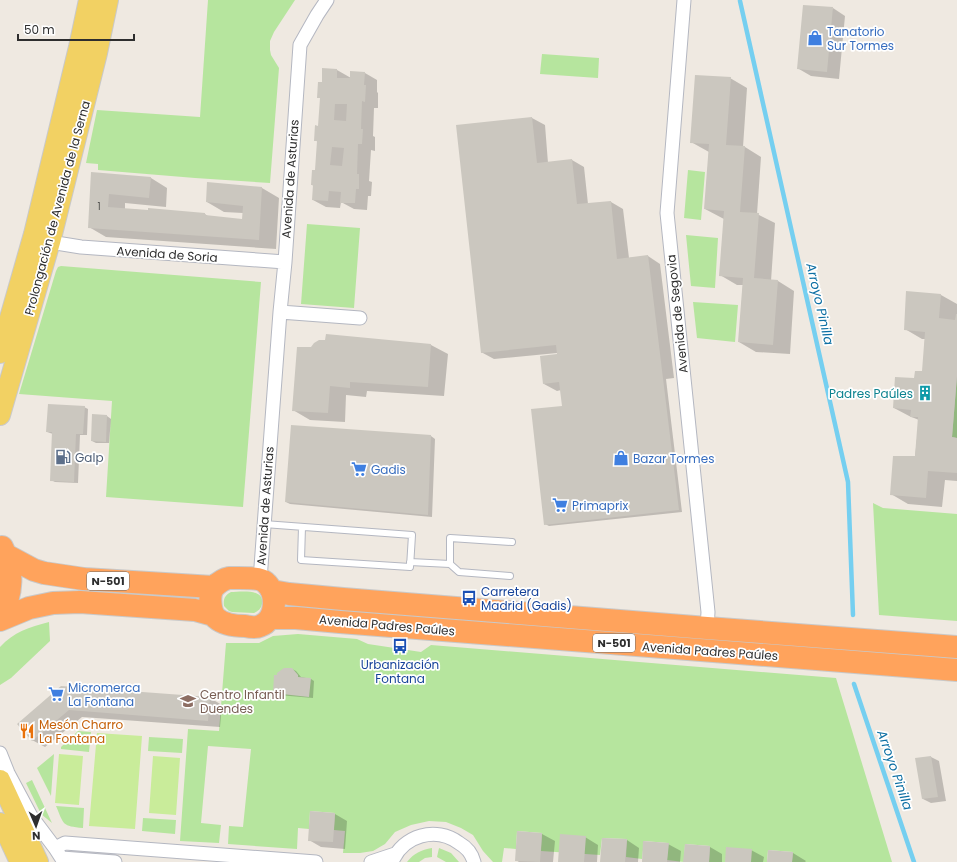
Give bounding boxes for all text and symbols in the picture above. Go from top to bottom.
scale bar [18,16,134,42]
text: 50 m [24,21,55,38]
place label: Tanatorio Sur Tormes [827,23,894,54]
shop icon: Tanatorio Sur Tormes [806,29,824,47]
street label: Prolongación de Avenida de la Serna [20,99,94,317]
street label: Avenida de Asturias [277,119,303,239]
house number: 1 [97,199,101,214]
street label: Avenida de Soria [116,242,218,266]
street label: Avenida de Segovia [662,254,692,374]
water label: Arroyo Pinilla [801,260,839,347]
building icon: Padres Paúles [916,384,934,402]
place label: Padres Paúles [829,385,913,402]
street label: Avenida de Asturias [252,446,278,566]
fuel station icon: Galp [54,448,72,466]
place label: Galp [75,449,104,466]
shop icon: Bazar Tormes [612,449,630,467]
place label: Bazar Tormes [633,450,714,467]
supermarket icon: Gadis [350,460,368,478]
place label: Gadis [371,461,406,478]
supermarket icon: Primaprix [551,496,569,514]
place label: Primaprix [572,497,628,514]
road number: N-501 [87,572,129,590]
place label: Carretera Madrid (Gadis) [481,583,572,614]
bus stop icon: Carretera Madrid (Gadis) [460,589,478,607]
street label: Avenida Padres Paúles [318,611,456,639]
road number: N-501 [593,634,635,652]
bus stop icon: Urbanización Fontana [391,637,409,655]
street label: Avenida Padres Paúles [641,638,779,664]
place label: Urbanización Fontana [361,656,439,687]
place label: Micromerca La Fontana [68,679,140,710]
supermarket icon: Micromerca La Fontana [47,685,65,703]
place label: Centro Infantil Duendes [200,686,285,717]
school or university icon: Centro Infantil Duendes [179,692,197,710]
place label: Mesón Charro La Fontana [39,716,124,747]
restaurant icon: Mesón Charro La Fontana [18,722,36,740]
water label: Arroyo Pinilla [872,726,918,813]
north arrow [16,806,56,846]
text: N [32,828,41,844]

